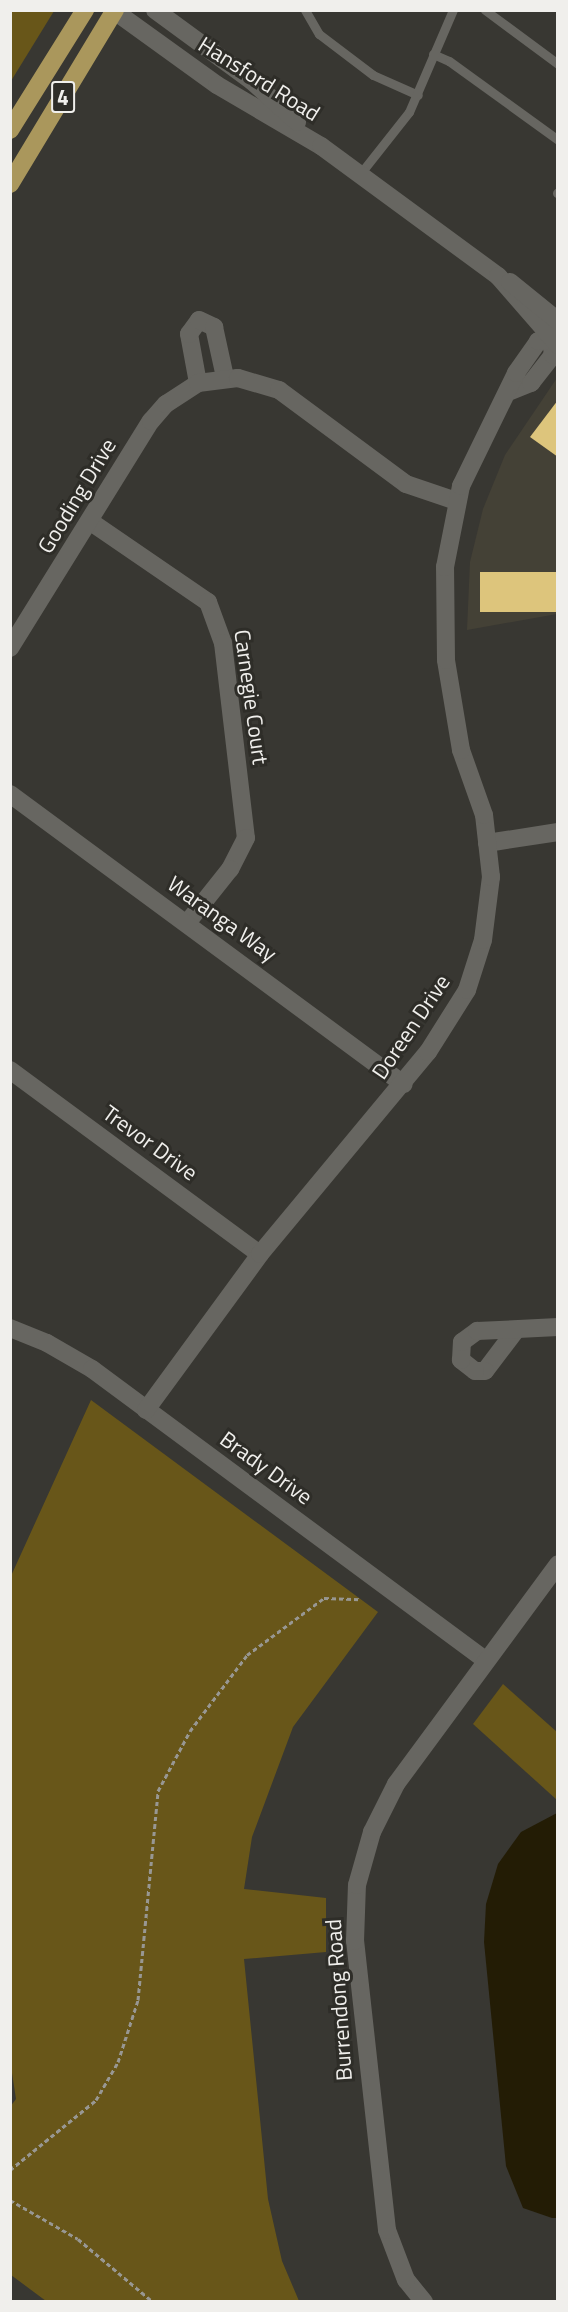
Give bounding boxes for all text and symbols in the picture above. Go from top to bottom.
street label: Hansford Road [193,31,325,127]
road number: 4 [51,79,75,115]
street label: Gooding Drive [32,434,122,558]
street label: Carnegie Court [228,628,274,766]
street label: Waranga Way [162,871,282,967]
street label: Doreen Drive [366,970,456,1084]
street label: Trevor Drive [98,1100,202,1186]
street label: Brady Drive [215,1426,317,1510]
street label: Burrendong Road [320,1918,358,2082]

